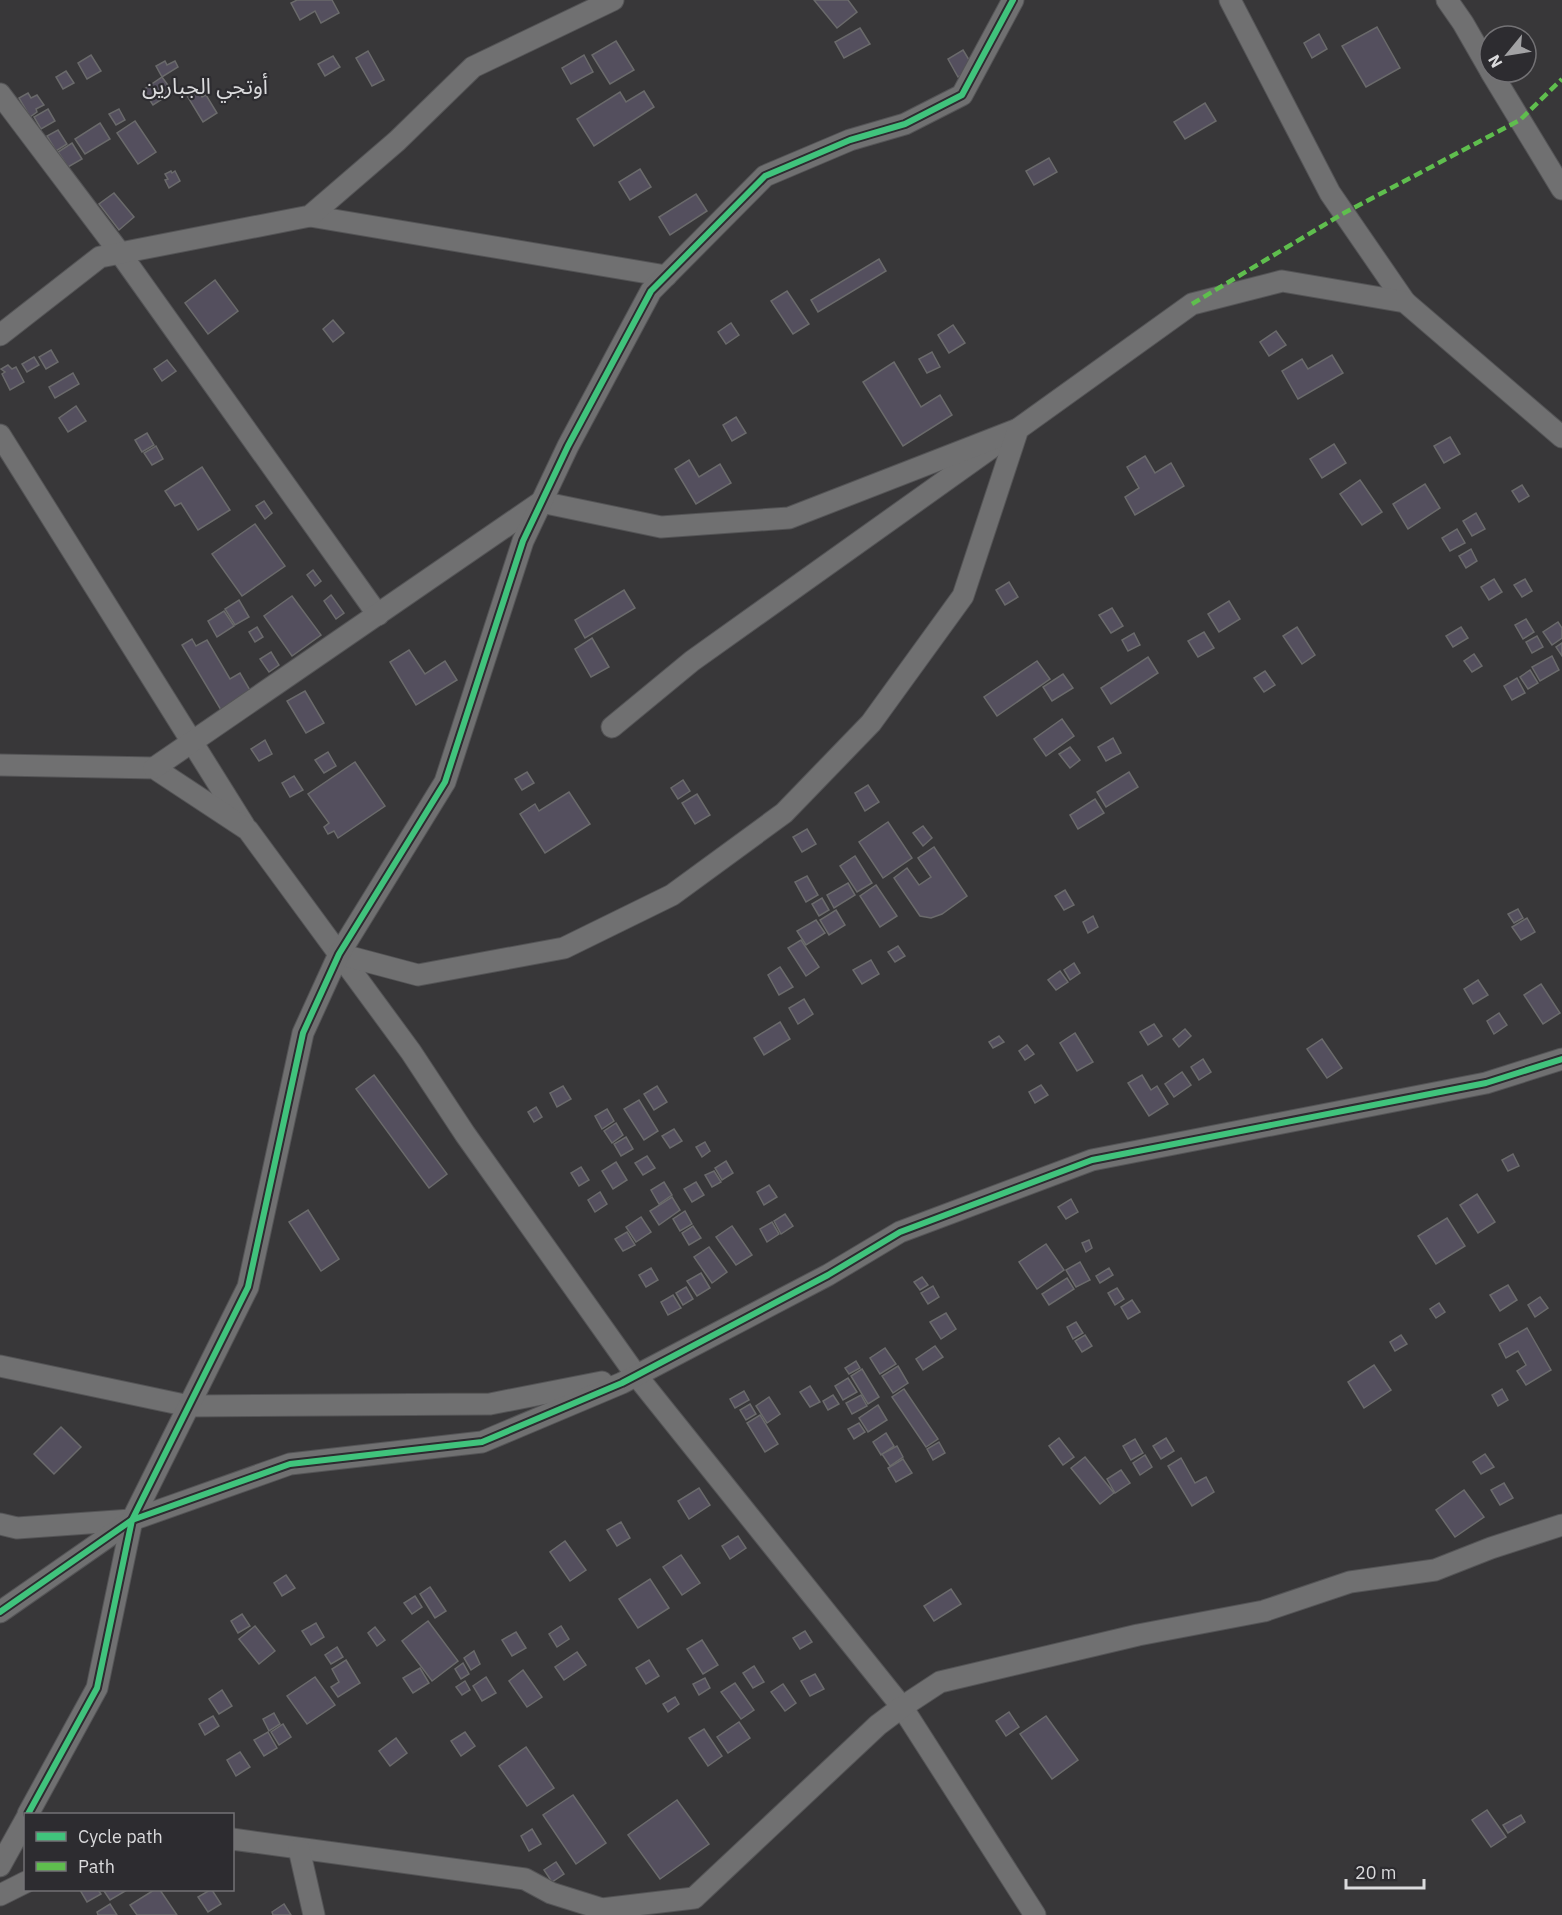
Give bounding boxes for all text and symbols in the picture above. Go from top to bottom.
north arrow [1478,24,1538,84]
text: N [1483,51,1507,72]
district label: أوتجي الجبارين [142,71,268,103]
legend [24,1813,234,1891]
text: Cycle path [78,1825,163,1848]
scale bar [1346,1852,1424,1890]
text: Path [78,1855,115,1878]
text: 20 m [1355,1861,1397,1884]

